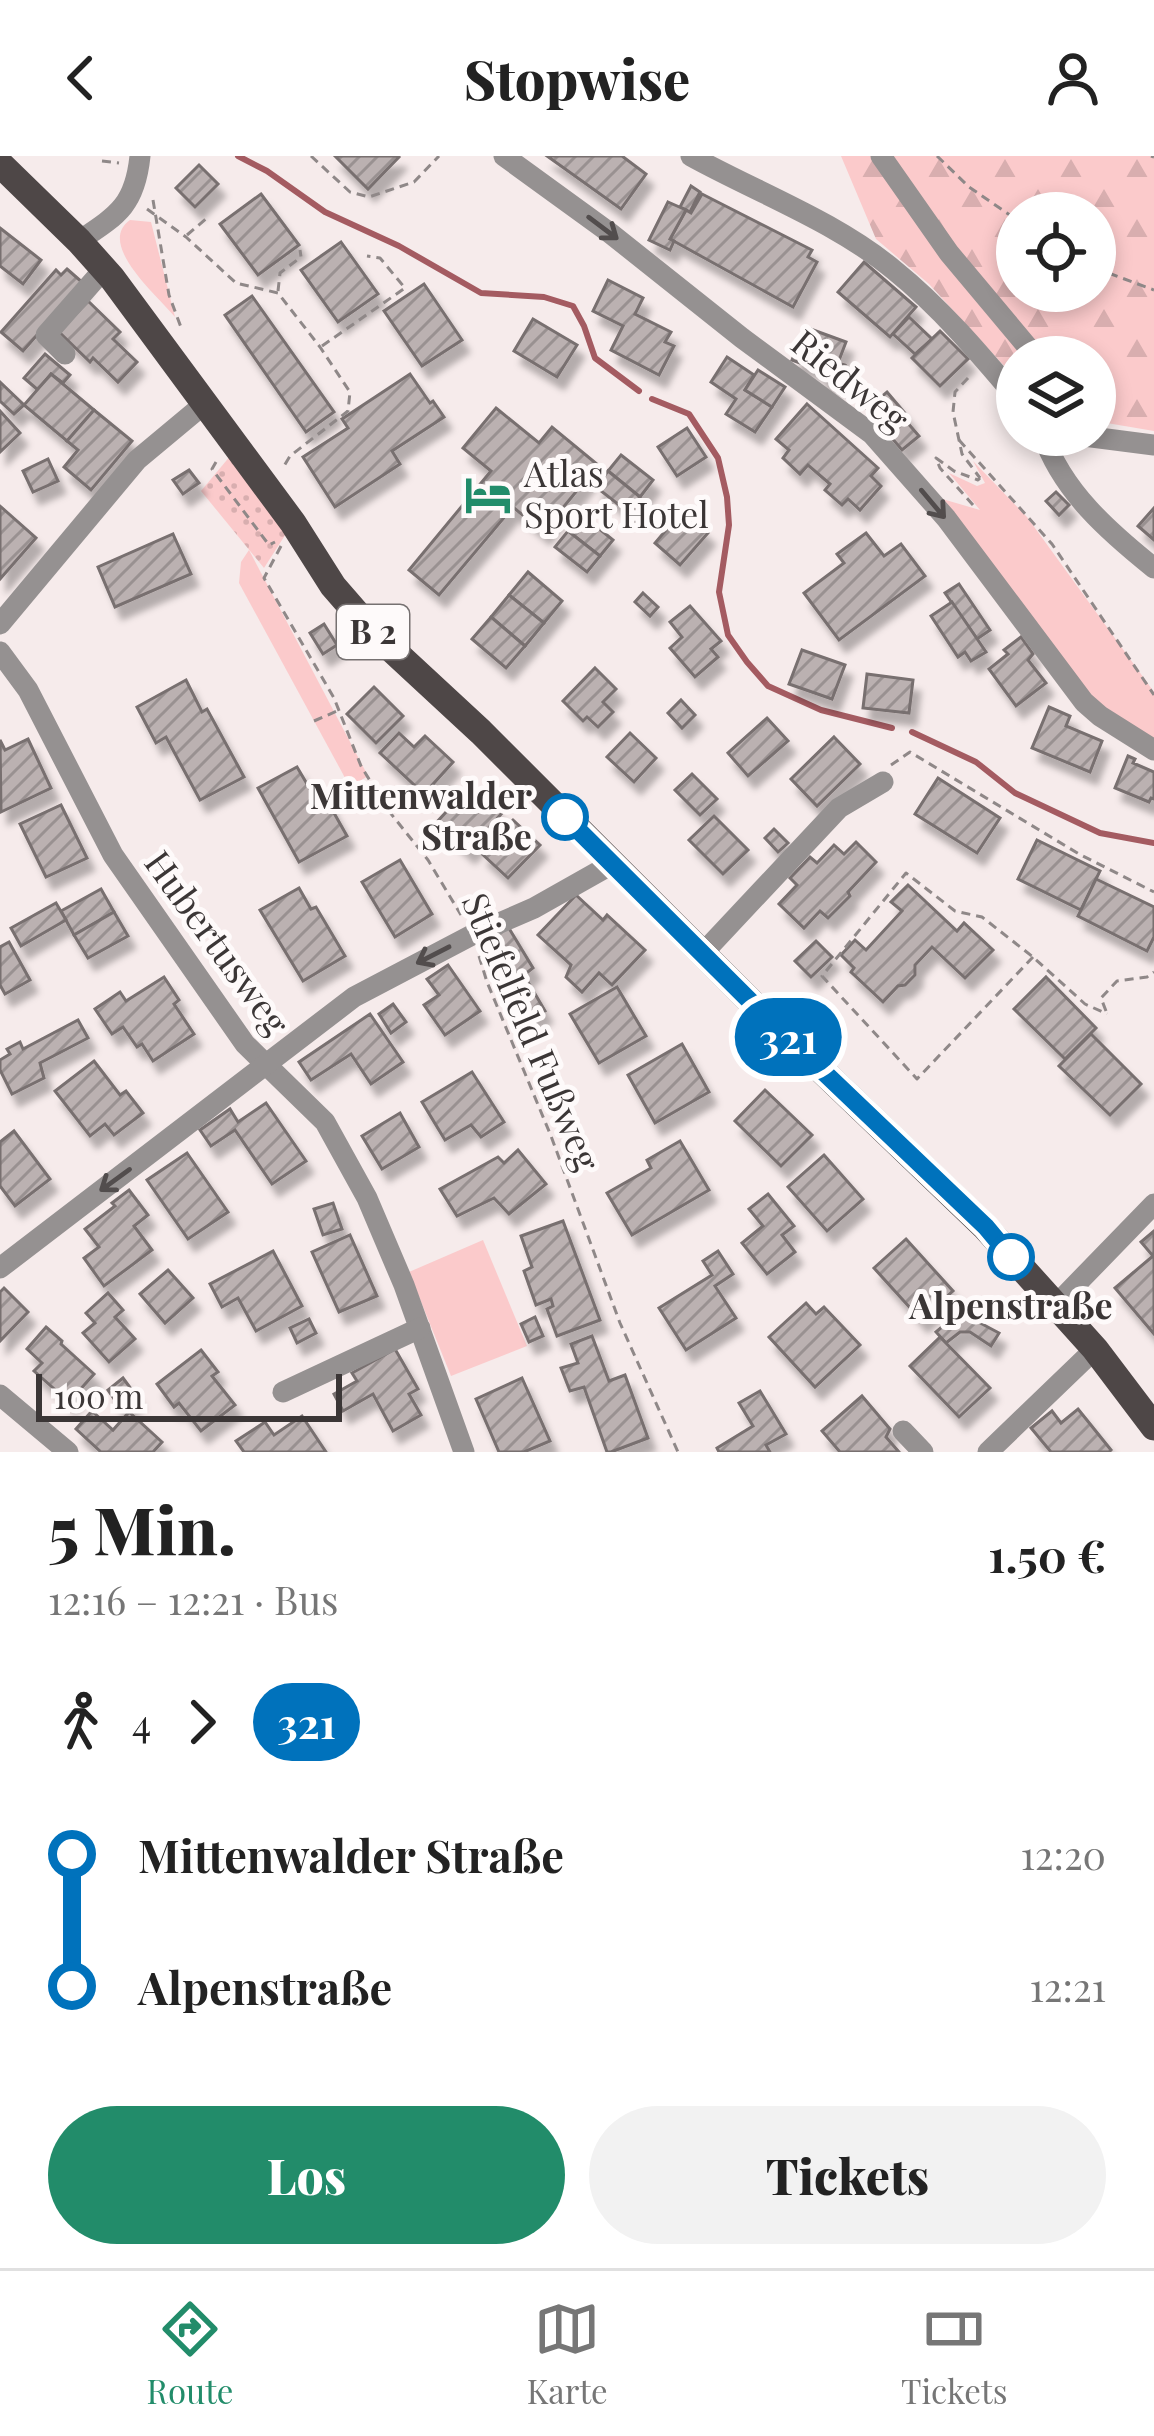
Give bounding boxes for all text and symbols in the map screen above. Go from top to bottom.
text: Stopwise [464,42,690,114]
icon: back [48,45,114,111]
icon: person [1040,45,1106,111]
map controls [996,192,1116,456]
button: locate [996,192,1116,312]
one-way arrow [586,214,619,240]
street label: Riedweg [783,317,920,441]
button: layers [996,336,1116,456]
place label: Atlas Sport Hotel [523,448,709,537]
hotel icon: Atlas Sport Hotel [463,470,513,520]
one-way arrow [920,487,946,519]
road number: B 2 [337,605,409,659]
place label: Mittenwalder Straße [310,770,532,859]
marker: Mittenwalder Straße [543,795,587,839]
street label: Hubertusweg [136,840,302,1044]
street label: Stiefelfeld Fußweg [453,885,613,1177]
one-way arrow [416,944,451,967]
line badge: 321 [719,998,857,1076]
text: 321 [759,1009,817,1065]
one-way arrow [99,1166,132,1192]
marker: Alpenstraße [989,1235,1033,1279]
place label: Alpenstraße [908,1280,1113,1328]
scale bar [36,1368,342,1421]
text: 100 m [54,1373,143,1417]
text: 5 Min. [48,1484,236,1572]
text: 1.50 € [988,1524,1106,1584]
text: 12:16 – 12:21 · Bus [48,1573,338,1625]
icon: walk [48,1689,114,1755]
icon: forward [169,1689,235,1755]
text: 321 [277,1694,336,1750]
text: 4 [132,1696,151,1748]
text: Mittenwalder Straße [138,1824,564,1884]
text: 12:20 [1020,1828,1106,1880]
text: Alpenstraße [138,1956,392,2016]
text: 12:21 [1029,1960,1106,2012]
button: Los [48,2106,565,2244]
button: Tickets [589,2106,1106,2244]
tab: Route [147,2296,234,2412]
tab: Karte [527,2296,608,2412]
tab: Tickets [901,2296,1007,2412]

